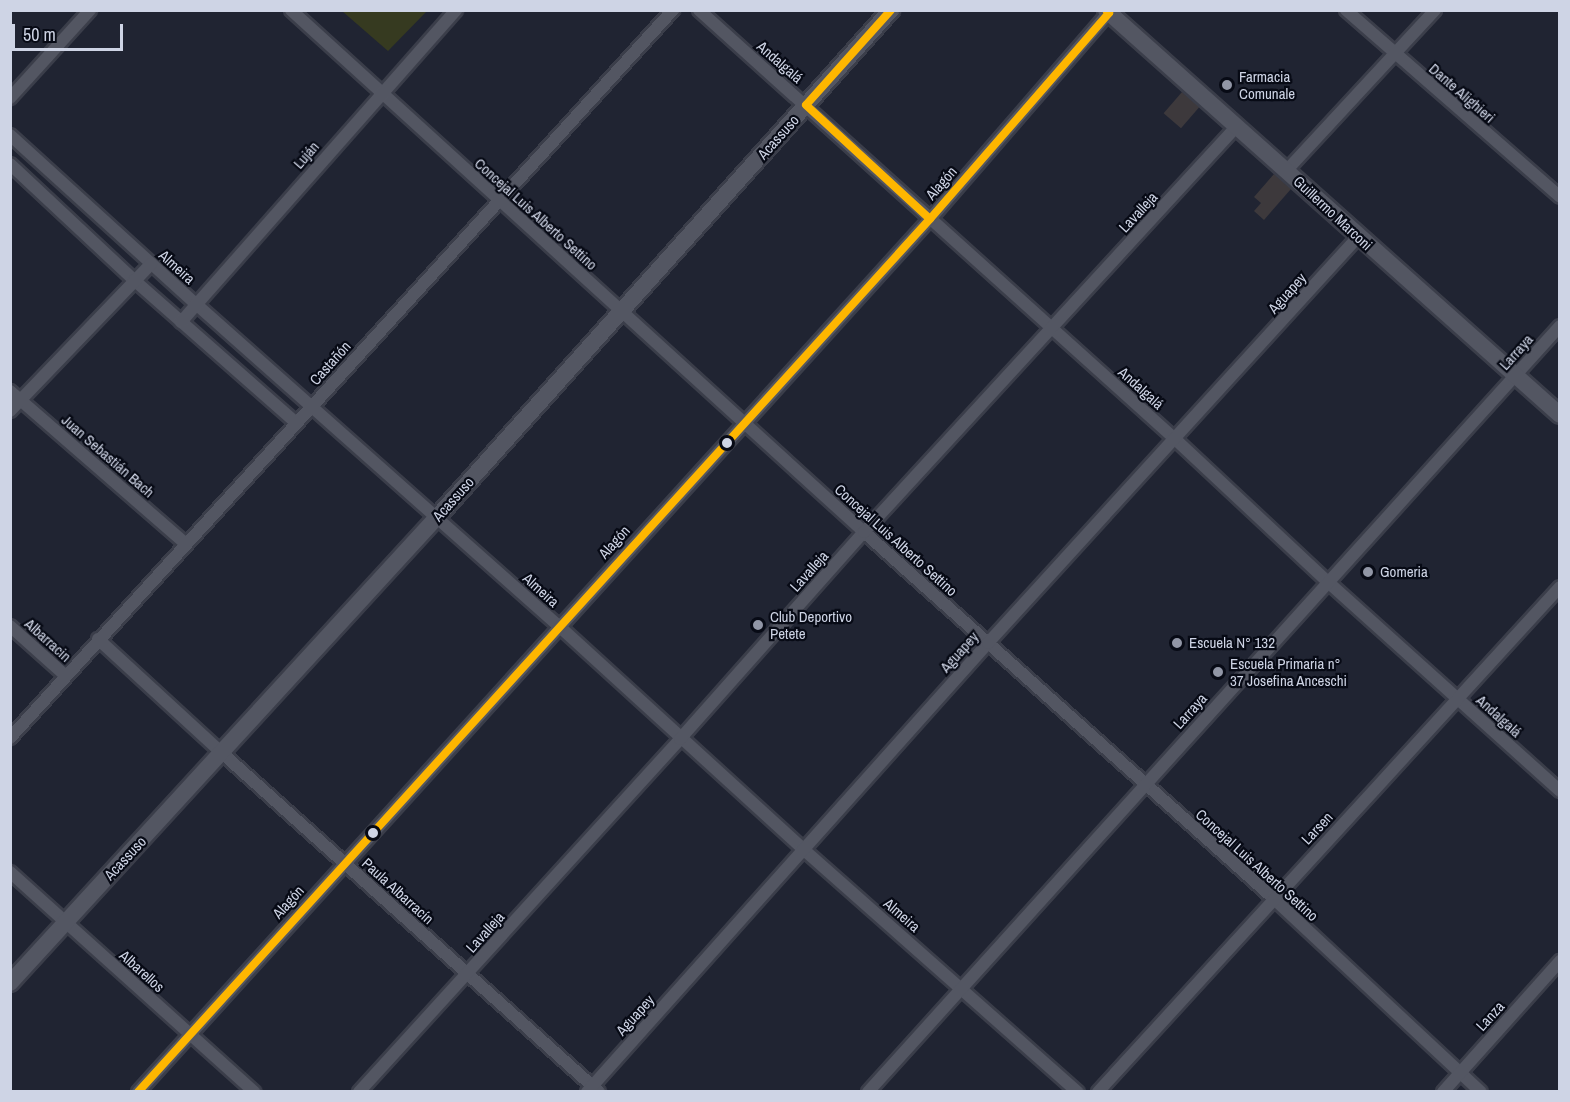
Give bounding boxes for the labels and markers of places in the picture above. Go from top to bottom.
place label: Farmacia Comunale [1239,67,1295,102]
marker: Farmacia Comunale [1220,78,1234,92]
unlabelled marker [721,437,733,449]
place label: Gomeria [1380,563,1428,581]
marker: Gomeria [1361,565,1375,579]
place label: Club Deportivo Petete [770,607,852,642]
marker: Club Deportivo Petete [751,618,765,632]
place label: Escuela N° 132 [1189,634,1275,652]
marker: Escuela N° 132 [1170,636,1184,650]
place label: Escuela Primaria n° 37 Josefina Anceschi [1230,654,1348,689]
marker: Escuela Primaria n° 37 Josefina Anceschi [1211,665,1225,679]
unlabelled marker [367,827,379,839]

